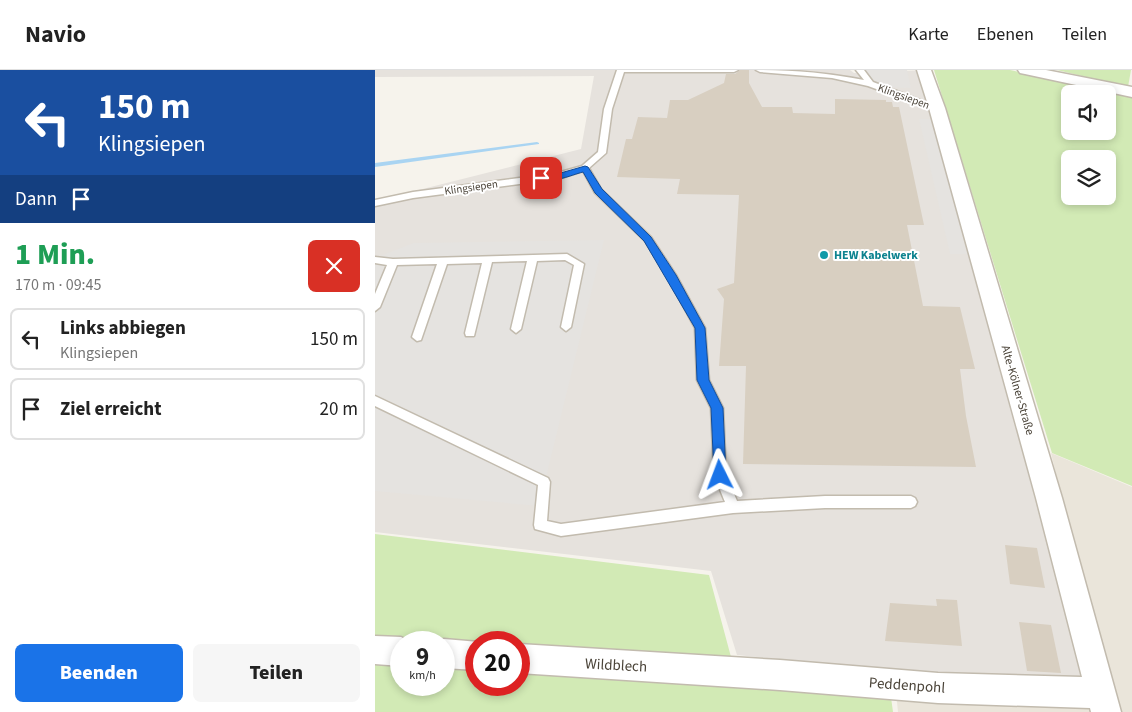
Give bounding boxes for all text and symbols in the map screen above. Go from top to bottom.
text: Navio [25,17,86,52]
text: Karte [908,22,949,47]
text: Ebenen [977,22,1034,47]
text: Teilen [1062,22,1107,47]
street label: Klingsiepen [876,80,932,113]
text: 150 m [98,82,190,132]
map controls [1061,85,1116,205]
button: sound [1061,85,1116,140]
icon: left [15,90,80,155]
text: Klingsiepen [98,128,206,160]
button: layers [1061,150,1116,205]
pin [520,157,562,199]
icon: arrive [527,164,555,192]
street label: Klingsiepen [443,176,499,199]
icon: arrive [67,185,95,213]
text: Dann [15,186,57,213]
text: 1 Min. [15,233,95,276]
button: close [308,240,360,292]
place label: HEW Kabelwerk [834,247,918,264]
marker: HEW Kabelwerk [818,249,830,261]
text: 170 m · 09:45 [15,274,102,296]
text: Links abbiegen [60,315,186,342]
icon: left [17,325,45,353]
text: 150 m [310,326,358,353]
text: Klingsiepen [60,342,138,364]
street label: Alte-Kölner-Straße [997,343,1038,437]
icon: arrive [17,395,45,423]
text: Ziel erreicht [60,396,161,423]
text: 20 m [320,396,358,423]
position arrow [693,448,745,500]
speed limit sign: 20 [465,631,530,696]
text: 9 [416,639,429,675]
button: Beenden [15,644,183,702]
button: Teilen [193,644,360,702]
street label: Wildblech [584,653,648,678]
text: km/h [409,667,436,684]
street label: Peddenpohl [868,672,946,699]

